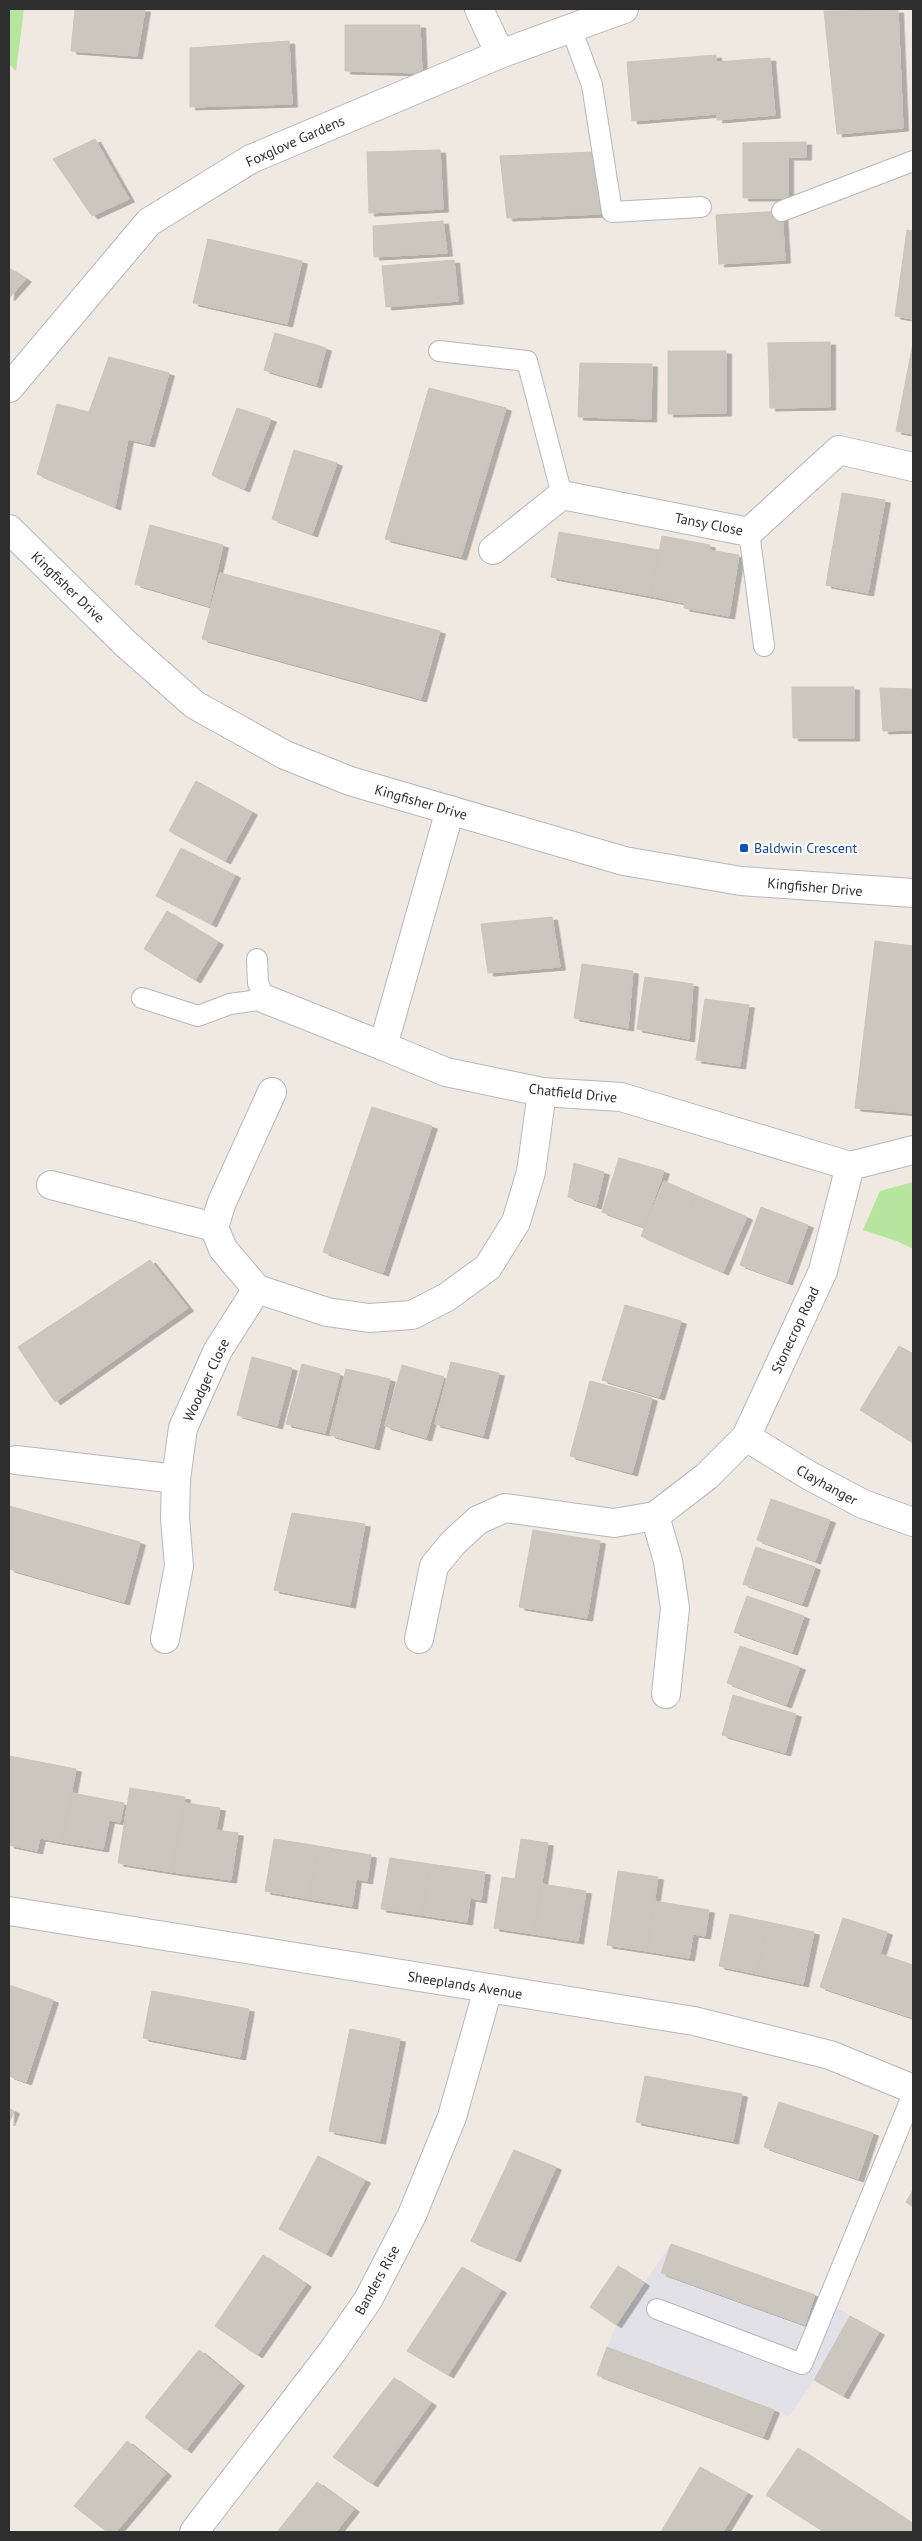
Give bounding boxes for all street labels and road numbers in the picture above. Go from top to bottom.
street label: Foxglove Gardens [243,111,347,171]
street label: Tansy Close [673,509,745,539]
street label: Kingfisher Drive [27,547,109,627]
street label: Kingfisher Drive [373,780,469,824]
street label: Kingfisher Drive [767,874,863,900]
street label: Chatfield Drive [528,1079,618,1107]
street label: Stonecrop Road [767,1284,823,1376]
street label: Woodger Close [179,1336,233,1424]
street label: Clayhanger [793,1461,861,1509]
street label: Sheeplands Avenue [406,1967,524,2003]
street label: Banders Rise [350,2242,404,2318]

